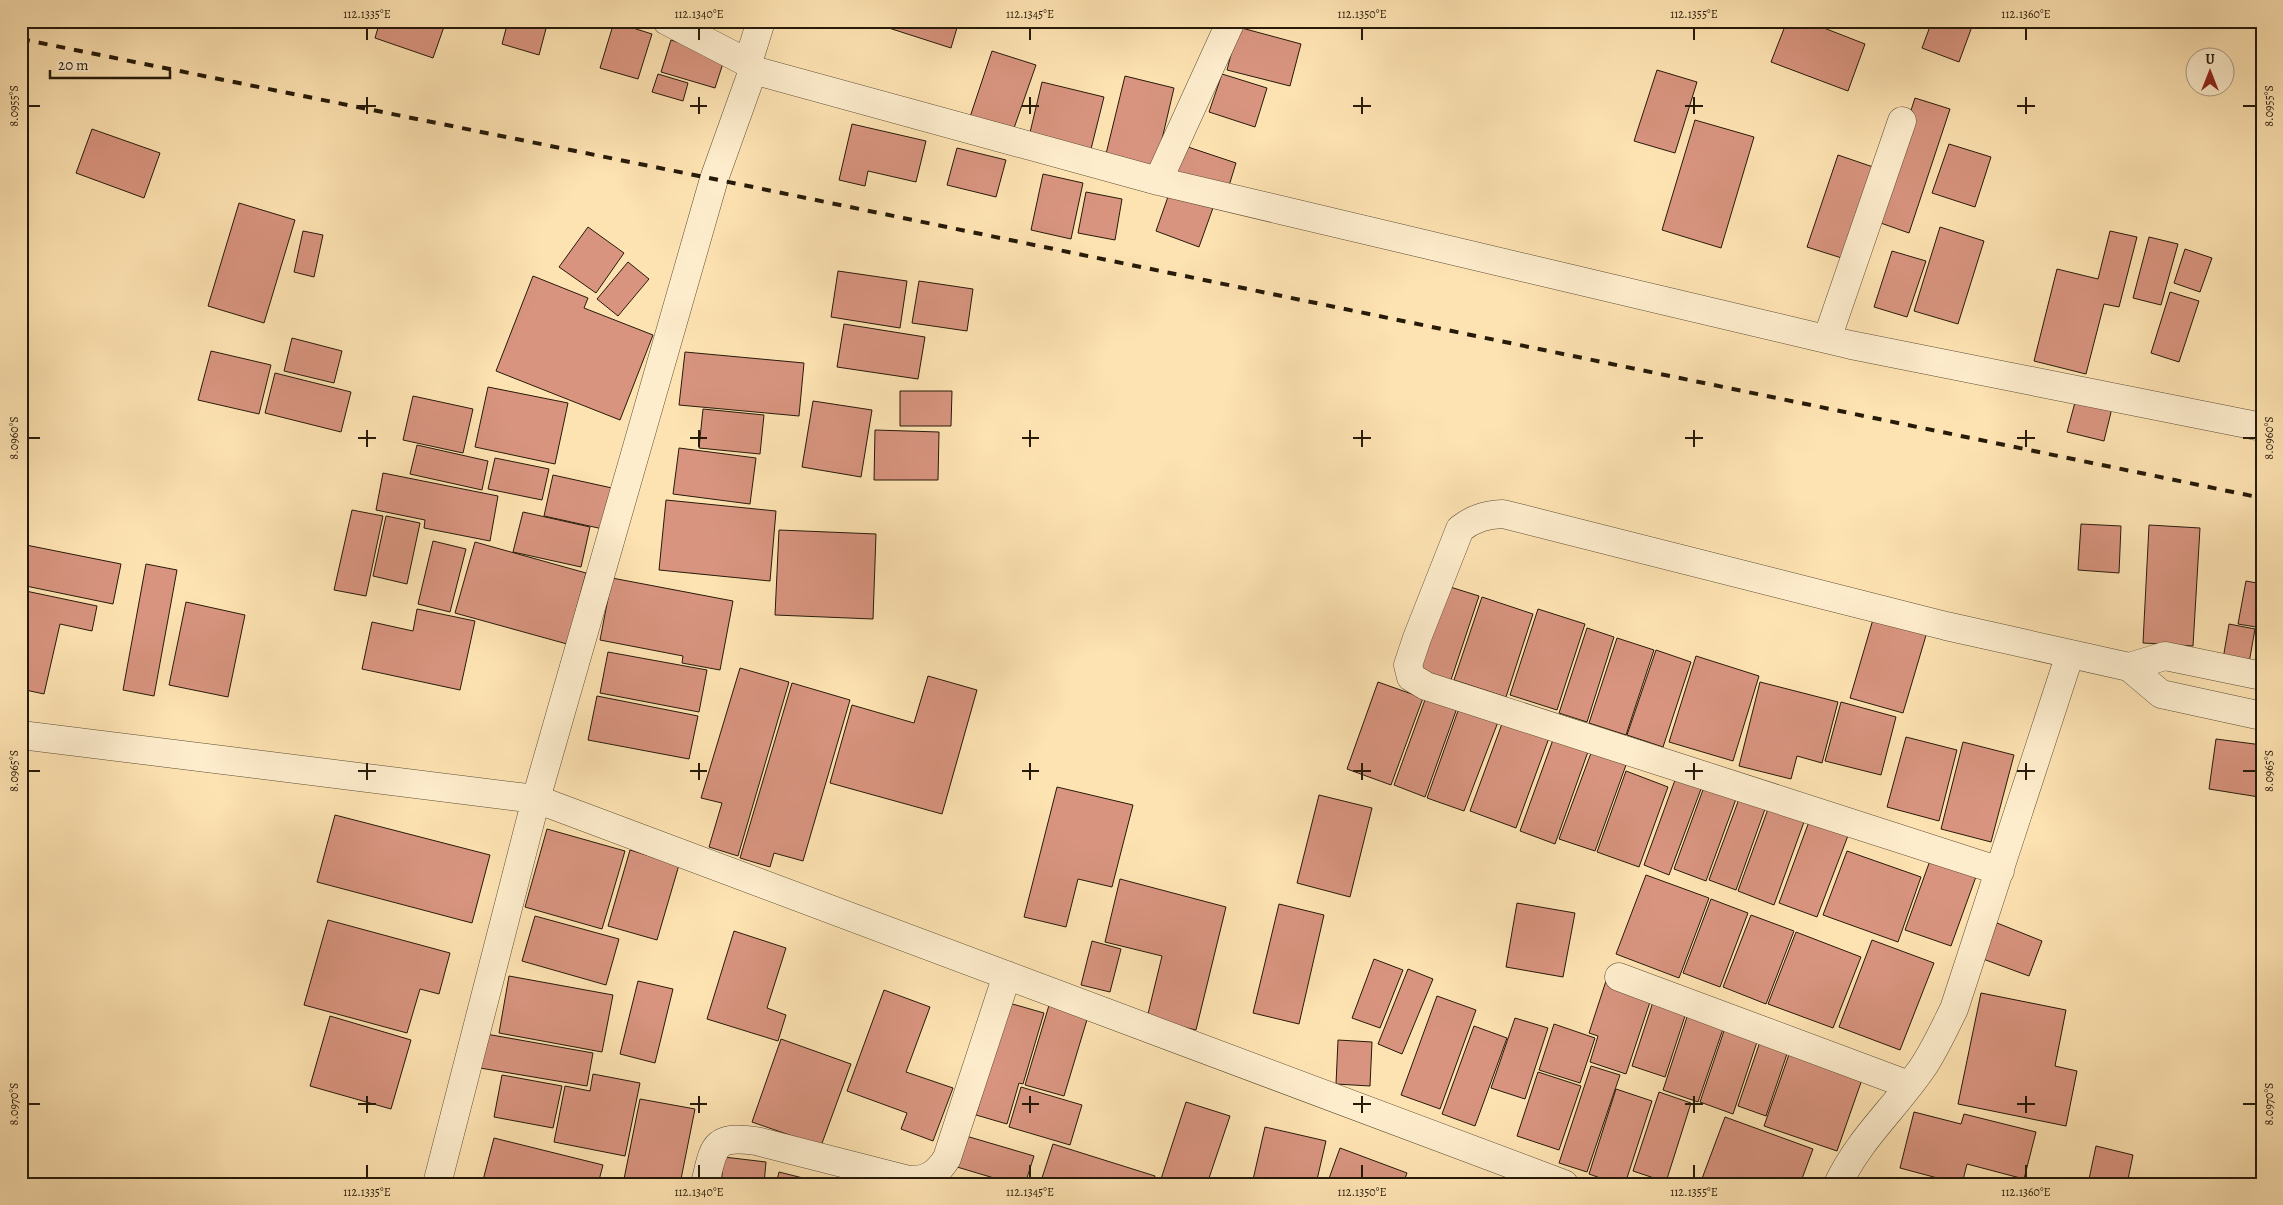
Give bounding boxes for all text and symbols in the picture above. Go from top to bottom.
text: 112.1335°E [343,6,391,22]
text: 112.1340°E [674,6,724,22]
text: 112.1345°E [1006,6,1054,22]
text: 112.1350°E [1338,6,1386,22]
text: 112.1355°E [1670,6,1718,22]
text: 112.1360°E [2001,6,2051,22]
scale bar [50,48,170,80]
north arrow [2186,48,2236,98]
text: U [2205,50,2215,69]
text: 20 m [58,55,89,75]
text: 8.0955°S [6,85,22,127]
text: 8.0955°S [2261,85,2277,127]
text: 8.0960°S [6,416,22,460]
text: 8.0960°S [2261,416,2277,460]
text: 8.0965°S [6,750,22,792]
text: 8.0965°S [2261,750,2277,792]
text: 8.0970°S [6,1083,22,1125]
text: 8.0970°S [2261,1083,2277,1125]
text: 112.1335°E [343,1184,391,1200]
text: 112.1340°E [674,1184,724,1200]
text: 112.1345°E [1006,1184,1054,1200]
text: 112.1350°E [1338,1184,1386,1200]
text: 112.1355°E [1670,1184,1718,1200]
text: 112.1360°E [2001,1184,2051,1200]

